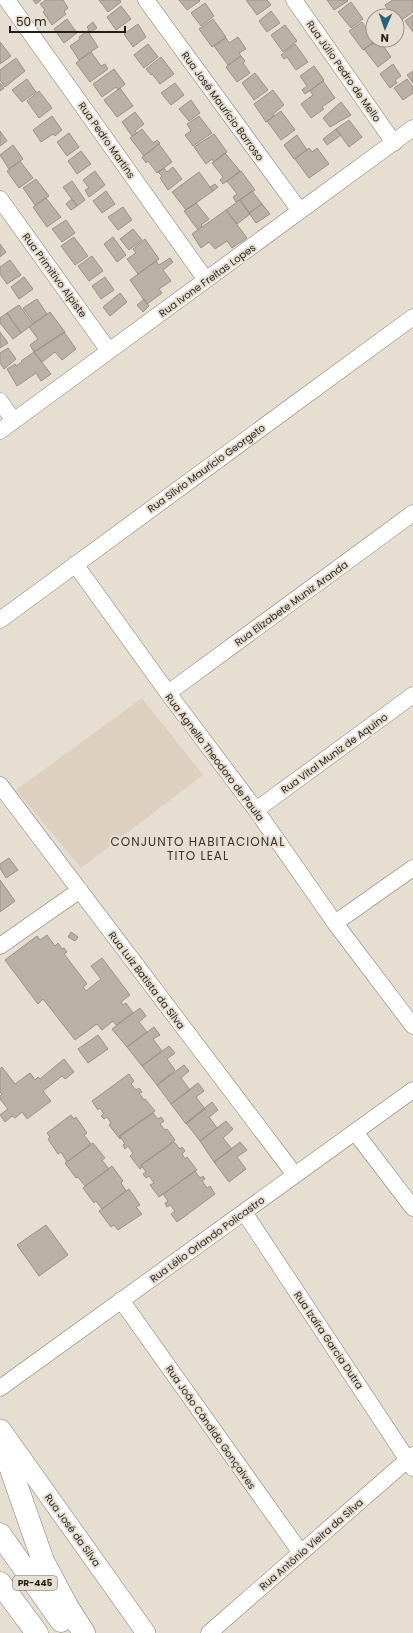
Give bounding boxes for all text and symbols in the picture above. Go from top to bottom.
scale bar [10,8,125,34]
north arrow [365,8,405,48]
text: 50 m [16,13,47,30]
street label: Rua Júlio Pedro de Mello [303,17,384,125]
text: N [380,30,389,46]
street label: Rua José Maurício Barroso [178,49,267,164]
street label: Rua Pedro Martins [75,99,139,182]
street label: Rua Primitivo Alpiste [19,230,90,321]
street label: Rua Ivone Freitas Lopes [156,240,259,321]
street label: Rua Sílvio Maurício Georgeto [144,420,268,516]
street label: Rua Elizabete Muniz Aranda [231,557,351,650]
street label: Rua Agnello Theodoro de Paula [162,690,268,824]
street label: Rua Vital Muniz de Aquino [278,710,391,797]
district label: CONJUNTO HABITACIONAL TITO LEAL [111,833,285,864]
street label: Rua Luiz Batista da Silva [105,928,188,1032]
street label: Rua Lélio Orlando Policastro [147,1193,268,1286]
street label: Rua Izaíra Garcia Dutra [290,1288,367,1392]
street label: Rua João Cândido Gonçalves [162,1362,259,1492]
street label: Rua José da Silva [41,1491,104,1570]
street label: Rua Antônio Vieira da Silva [256,1495,367,1594]
road number: PR-445 [13,1576,57,1590]

